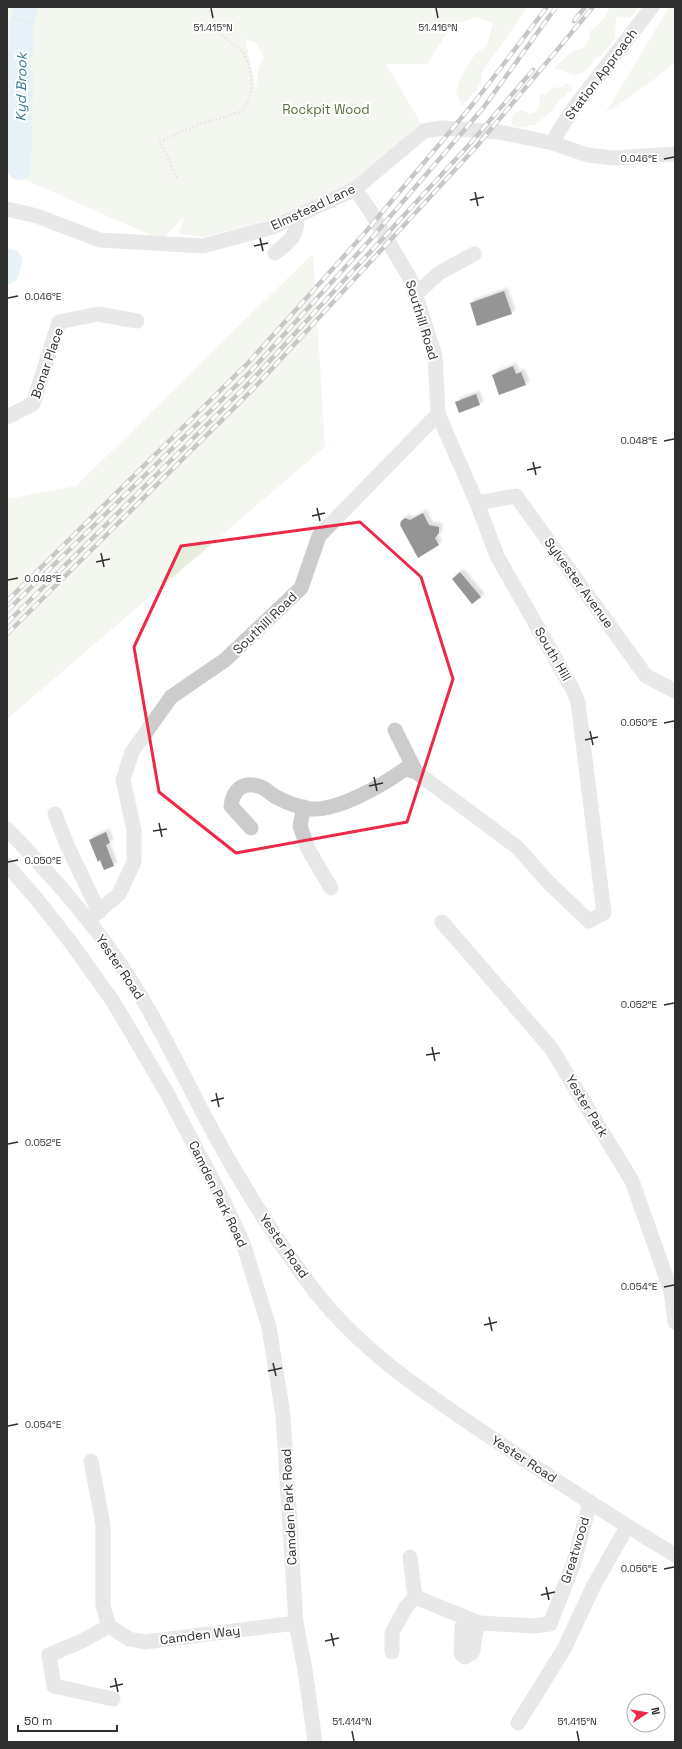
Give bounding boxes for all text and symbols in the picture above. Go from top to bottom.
text: 51.415°N [193,21,233,34]
text: 51.416°N [418,21,458,34]
street label: Station Approach [561,25,641,123]
water label: Kyd Brook [11,51,31,122]
park label: Rockpit Wood [282,101,370,118]
text: 0.046°E [621,152,658,165]
street label: Elmstead Lane [268,180,358,234]
street label: Southill Road [402,278,442,362]
text: 0.046°E [25,290,62,303]
street label: Bonar Place [27,325,67,401]
text: 0.048°E [621,434,658,447]
street label: Sylvester Avenue [540,534,618,632]
text: 0.048°E [25,572,62,585]
street label: Southill Road [229,588,301,658]
street label: South Hill [531,624,575,684]
text: 0.050°E [621,716,658,729]
text: 0.050°E [25,854,62,867]
street label: Yester Road [92,931,148,1003]
text: 0.052°E [621,998,658,1011]
street label: Yester Park [562,1072,612,1140]
text: 0.052°E [25,1136,62,1149]
street label: Camden Park Road [185,1138,251,1250]
street label: Yester Road [256,1210,312,1282]
text: 0.054°E [621,1280,658,1293]
text: 0.054°E [25,1418,62,1431]
street label: Yester Road [488,1432,560,1486]
street label: Camden Park Road [277,1448,301,1566]
street label: Greatwood [557,1515,593,1585]
text: 0.056°E [621,1562,658,1575]
street label: Camden Way [159,1622,241,1648]
north arrow [626,1693,666,1733]
text: N [648,1706,663,1716]
scale bar [18,1707,117,1733]
text: 50 m [24,1713,52,1729]
text: 51.414°N [332,1715,372,1728]
text: 51.415°N [557,1715,597,1728]

